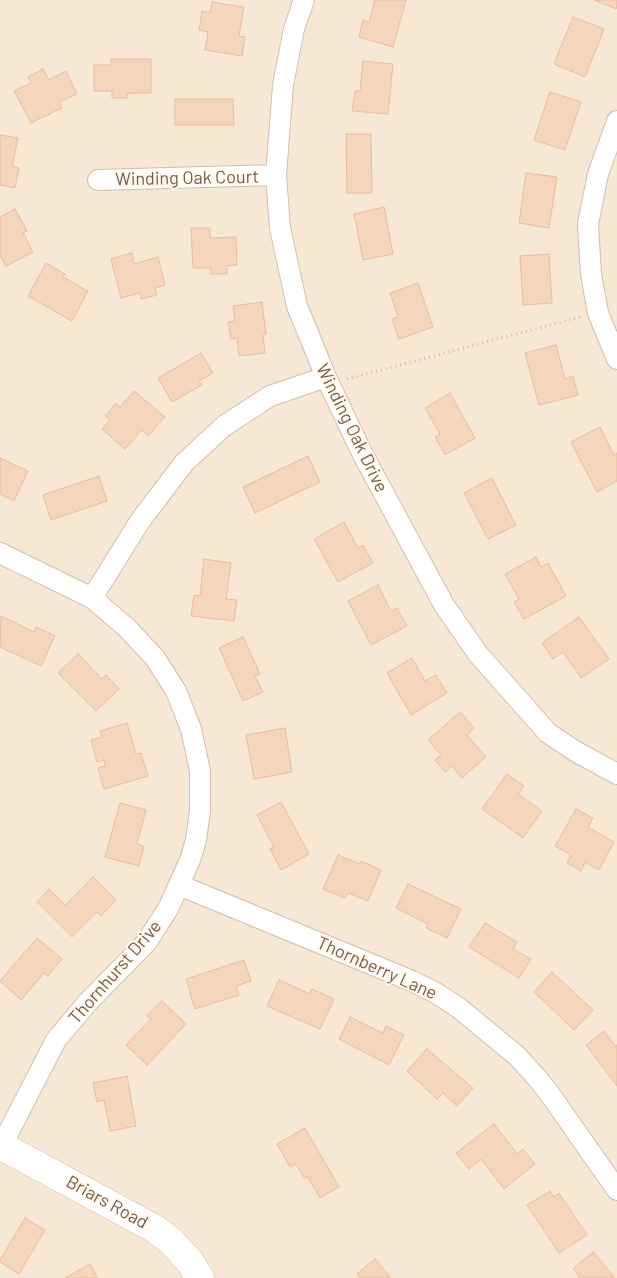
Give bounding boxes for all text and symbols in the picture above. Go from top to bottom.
street label: Winding Oak Court [115,166,259,190]
street label: Winding Oak Drive [312,360,392,496]
street label: Thornhurst Drive [64,916,166,1028]
street label: Thornberry Lane [314,932,440,1004]
street label: Briars Road [62,1171,152,1233]

